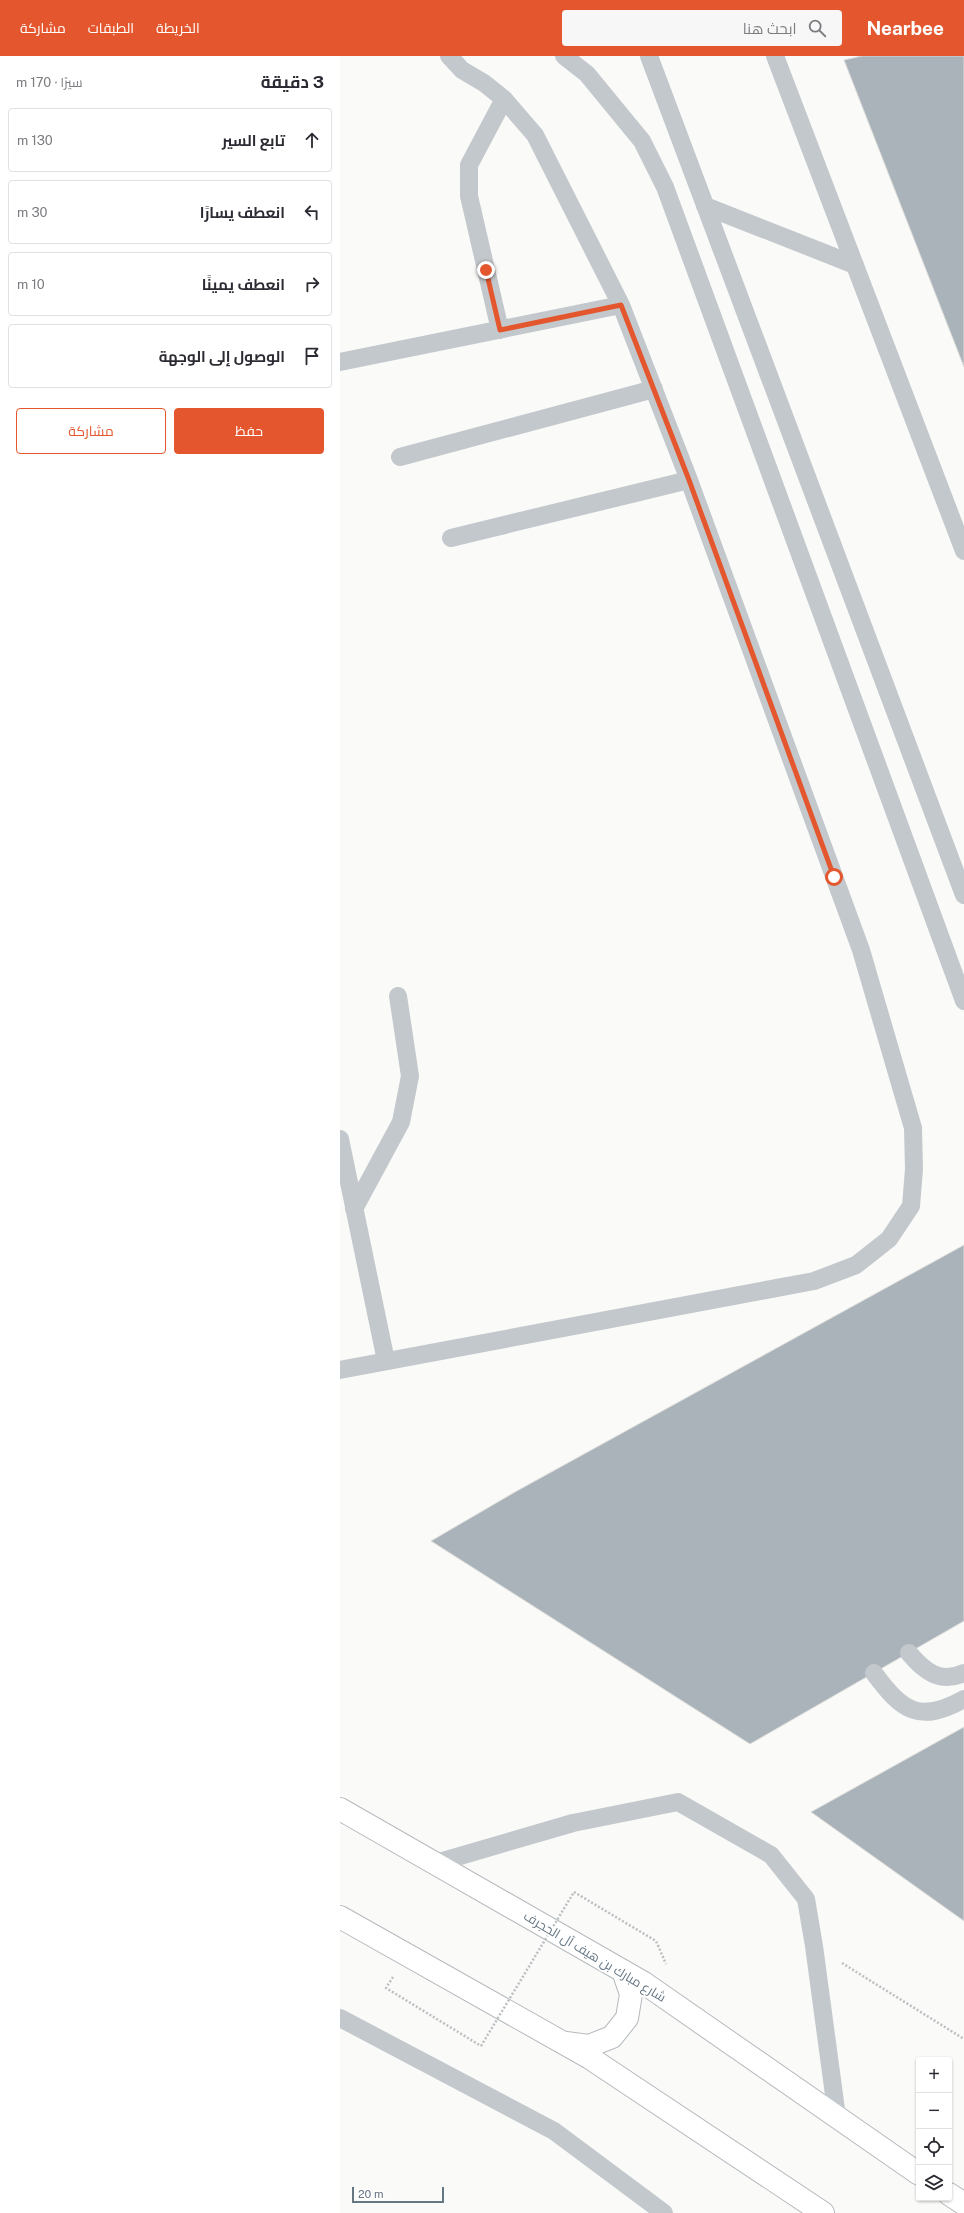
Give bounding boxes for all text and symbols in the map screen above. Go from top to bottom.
search box [562,10,842,46]
icon: search [806,17,828,39]
text: Nearbee [866,17,944,39]
text: مشاركة [20,20,66,36]
text: الطبقات [88,20,134,36]
text: الخريطة [156,20,200,36]
text: ابحث هنا [743,20,796,37]
text: 3 دقيقة [261,72,324,92]
text: سيرًا · 170 m [16,75,82,90]
icon: ahead [301,129,323,151]
text: تابع السير [222,132,285,149]
text: 130 m [17,133,53,148]
icon: left [301,201,323,223]
text: انعطف يسارًا [200,204,285,221]
text: 30 m [17,205,47,220]
route end [477,261,495,279]
icon: right [301,273,323,295]
text: انعطف يمينًا [202,276,285,293]
text: 10 m [17,277,45,292]
icon: arrive [301,345,323,367]
text: الوصول إلى الوجهة [159,348,285,365]
button: مشاركة [16,408,166,454]
button: حفظ [174,408,324,454]
route start [825,868,843,886]
street label: شارع مبارك بن هيف آل الحجرف [520,1908,669,2006]
map controls [916,2057,952,2201]
button: + [916,2057,952,2093]
button: − [916,2093,952,2129]
button: locate [916,2129,952,2165]
button: layers [916,2165,952,2201]
scale bar [352,2185,444,2204]
text: 20 m [358,2188,383,2200]

